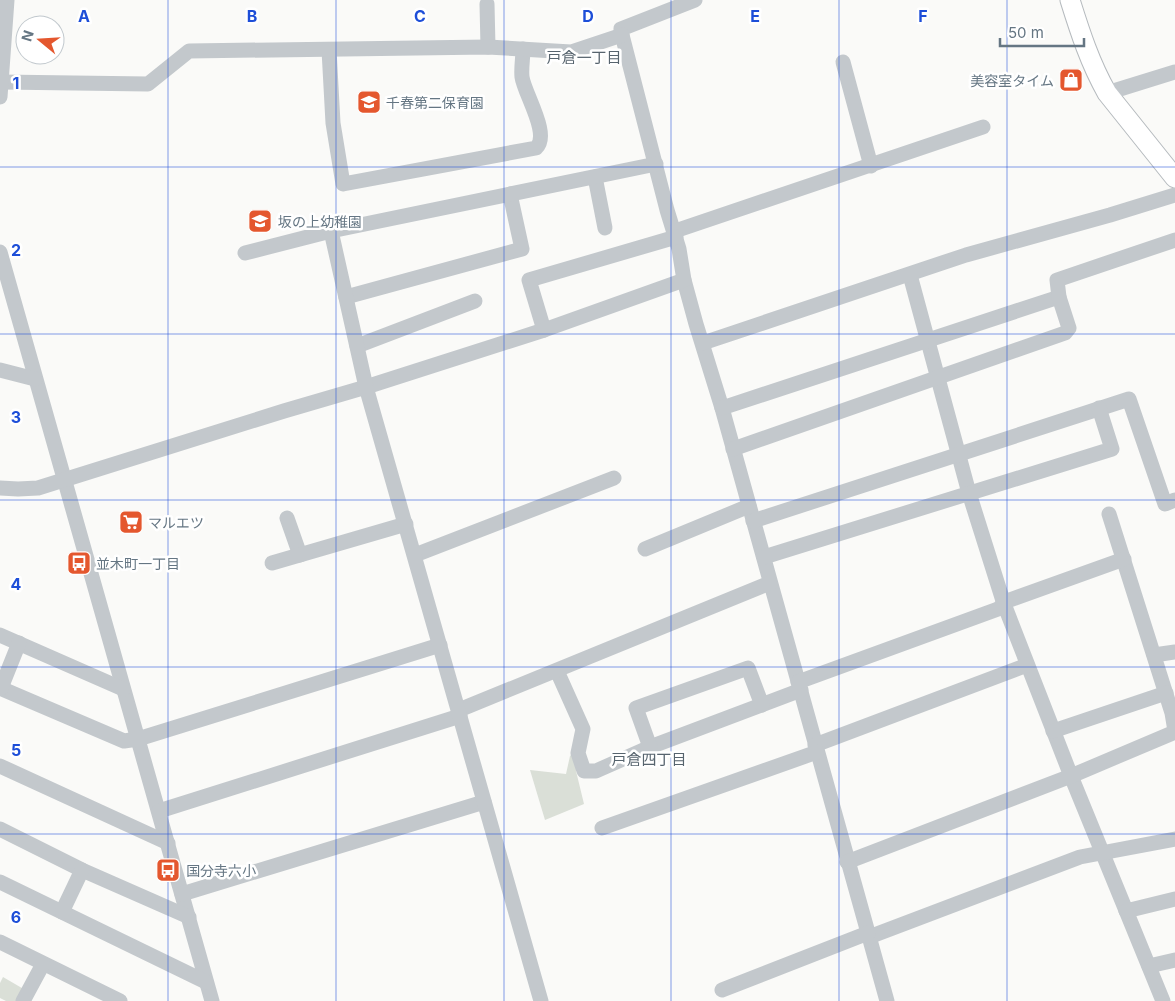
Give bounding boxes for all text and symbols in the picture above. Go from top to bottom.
text: A [78,6,90,26]
text: B [247,6,257,26]
text: C [414,6,426,26]
text: D [582,6,594,26]
text: E [750,6,760,26]
text: F [918,6,928,26]
north arrow [15,15,65,65]
scale bar [1000,15,1084,47]
text: 50 m [1008,23,1044,42]
text: N [17,28,37,44]
district label: 戸倉一丁目 [546,48,622,67]
shop icon: 美容室タイム [1058,67,1084,93]
place label: 美容室タイム [970,72,1054,89]
text: 1 [13,73,19,93]
school or university icon: 千春第二保育園 [356,89,382,115]
place label: 千春第二保育園 [386,94,484,111]
school or university icon: 坂の上幼稚園 [247,208,273,234]
place label: 坂の上幼稚園 [278,213,362,230]
text: 2 [11,240,21,260]
text: 3 [11,407,21,427]
supermarket icon: マルエツ [118,509,144,535]
place label: マルエツ [148,514,204,531]
bus stop icon: 並木町一丁目 [66,550,92,576]
place label: 並木町一丁目 [96,555,180,572]
text: 4 [11,574,22,594]
text: 5 [11,740,21,760]
district label: 戸倉四丁目 [611,750,687,769]
bus stop icon: 国分寺六小 [155,857,181,883]
place label: 国分寺六小 [186,862,256,879]
text: 6 [11,907,21,927]

